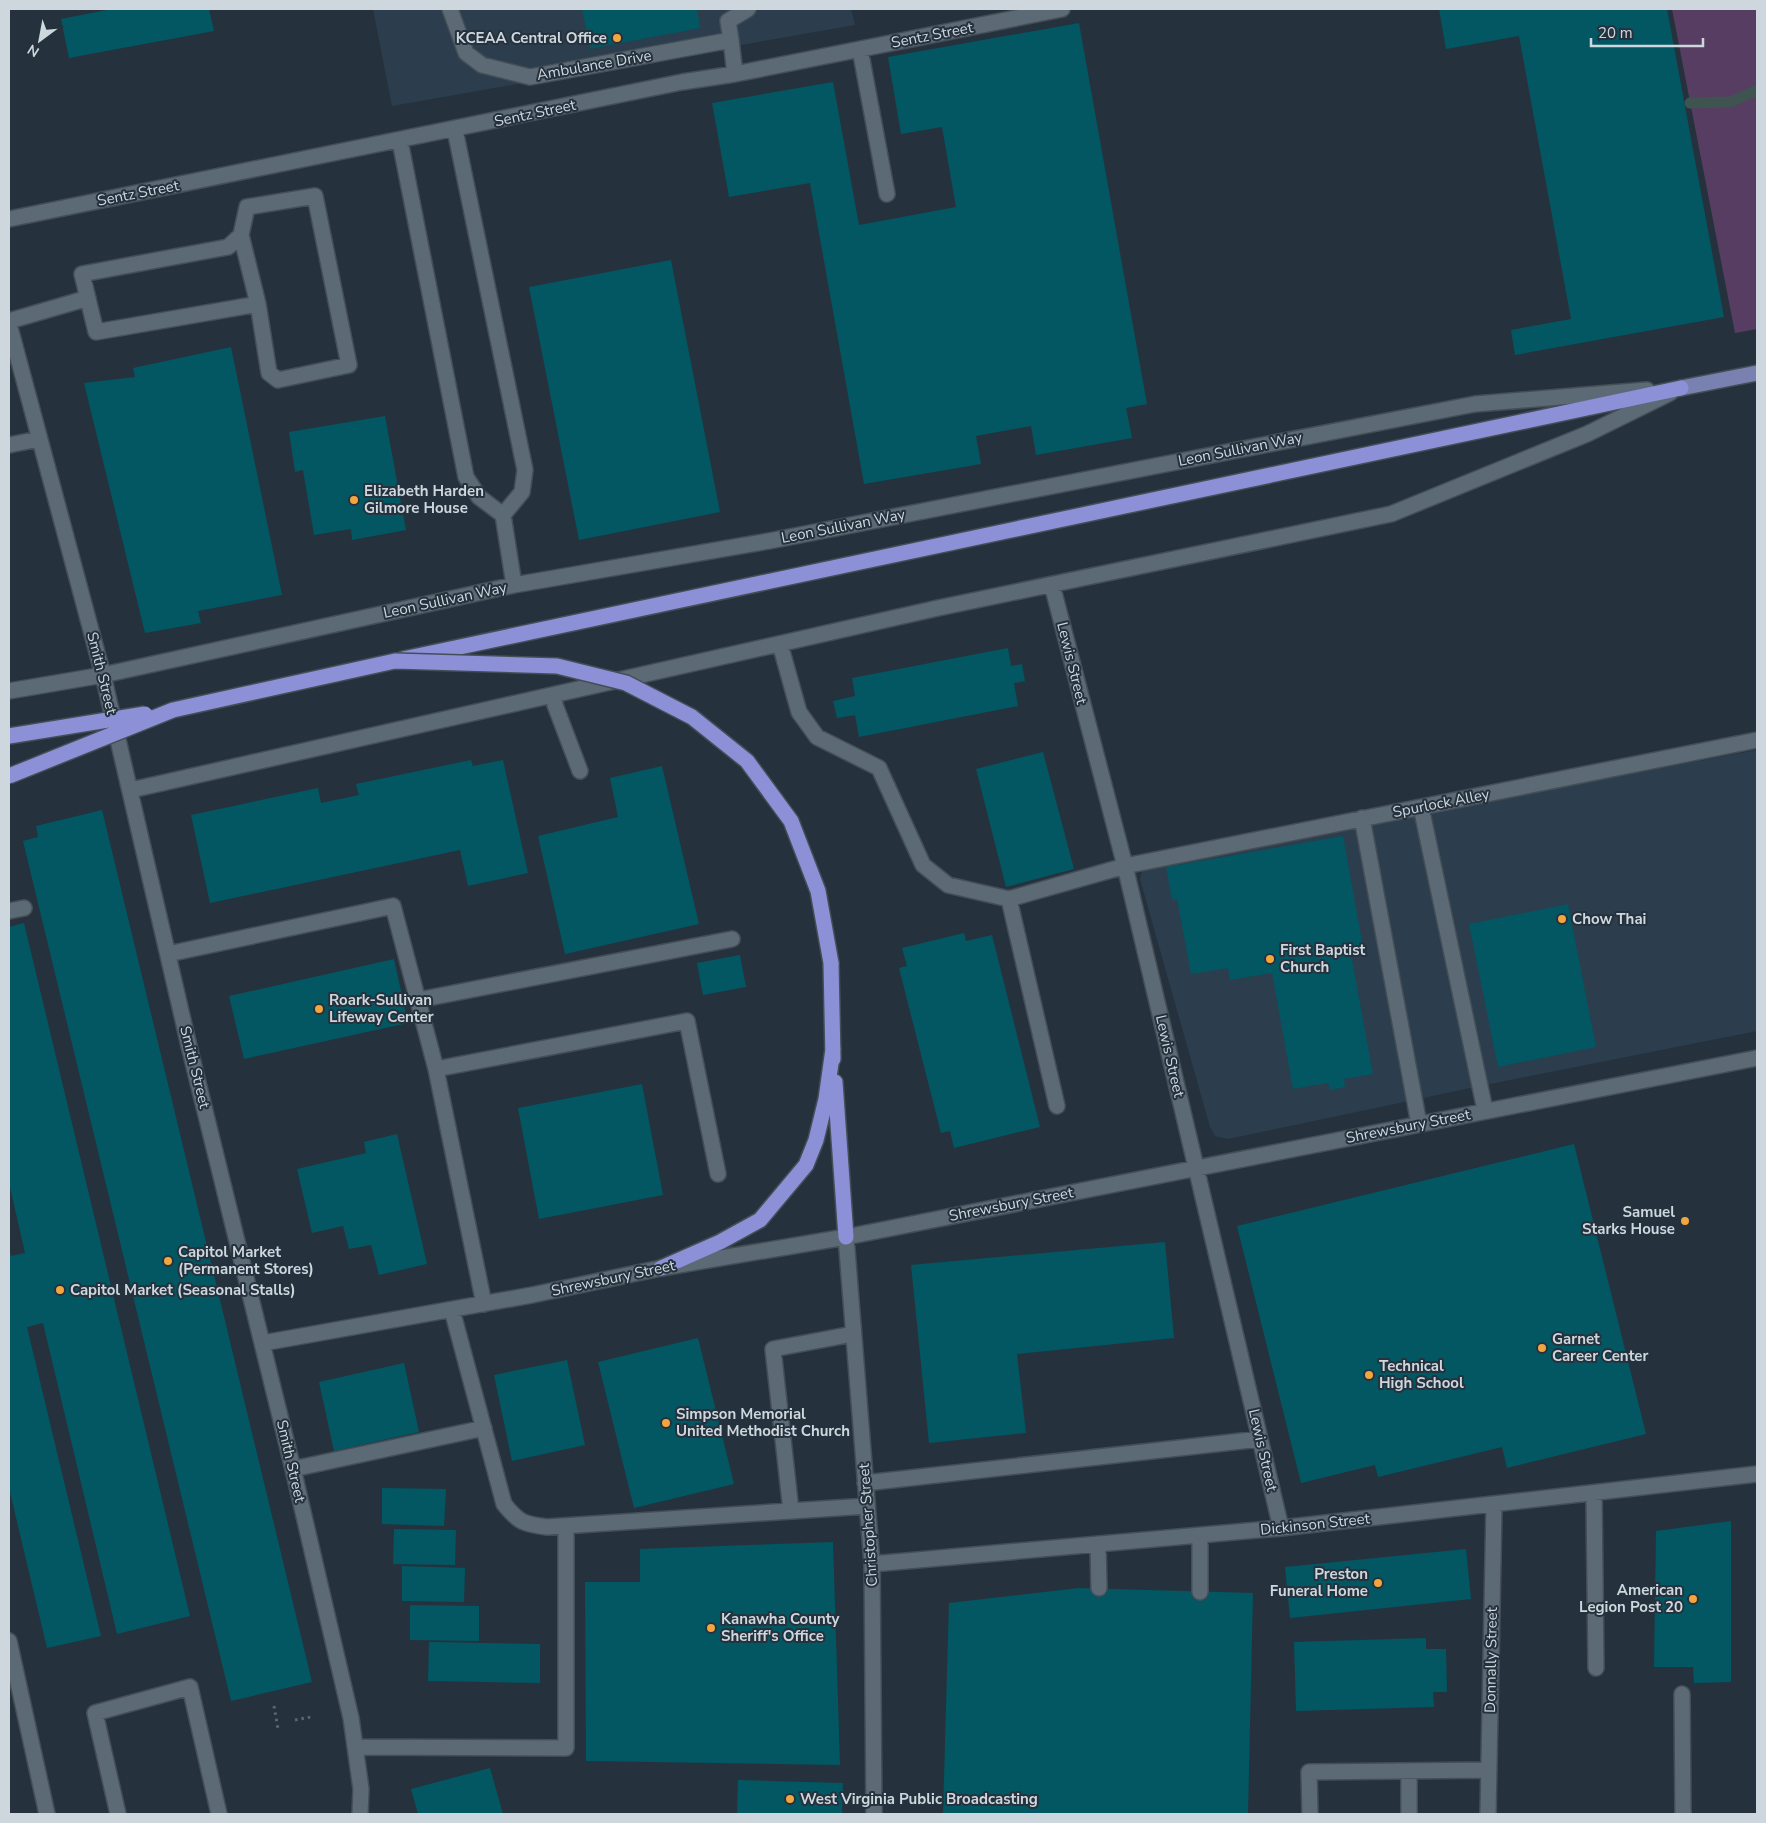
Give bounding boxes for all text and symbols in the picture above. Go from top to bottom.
north arrow [15,15,65,65]
scale bar [1591,15,1704,47]
street label: Sentz Street [889,17,975,53]
text: 20 m [1598,23,1633,43]
place label: KCEAA Central Office [456,28,607,48]
marker: KCEAA Central Office [611,32,623,44]
text: N [24,40,43,61]
street label: Ambulance Drive [535,45,653,85]
street label: Sentz Street [492,94,578,131]
street label: Sentz Street [95,175,181,211]
street label: Leon Sullivan Way [1176,427,1304,471]
place label: Elizabeth Harden Gilmore House [364,481,484,518]
marker: Elizabeth Harden Gilmore House [348,494,360,506]
street label: Leon Sullivan Way [779,504,907,548]
street label: Leon Sullivan Way [381,577,509,623]
street label: Lewis Street [1052,620,1092,707]
street label: Smith Street [82,630,122,717]
street label: Spurlock Alley [1391,784,1491,822]
place label: Chow Thai [1572,909,1646,929]
marker: Chow Thai [1556,913,1568,925]
place label: First Baptist Church [1280,940,1365,977]
marker: First Baptist Church [1264,953,1276,965]
place label: Roark-Sullivan Lifeway Center [329,990,434,1027]
marker: Roark-Sullivan Lifeway Center [313,1003,325,1015]
street label: Lewis Street [1151,1013,1189,1100]
street label: Smith Street [175,1024,215,1111]
street label: Shrewsbury Street [1344,1104,1473,1148]
street label: Shrewsbury Street [947,1182,1076,1226]
place label: Samuel Starks House [1582,1202,1675,1239]
marker: Samuel Starks House [1679,1215,1691,1227]
place label: Capitol Market (Permanent Stores) [178,1242,314,1279]
marker: Capitol Market (Permanent Stores) [162,1255,174,1267]
street label: Shrewsbury Street [549,1255,677,1301]
place label: Capitol Market (Seasonal Stalls) [70,1280,296,1300]
marker: Capitol Market (Seasonal Stalls) [54,1284,66,1296]
place label: Garnet Career Center [1552,1329,1648,1366]
marker: Garnet Career Center [1536,1342,1548,1354]
place label: Technical High School [1379,1356,1464,1393]
marker: Technical High School [1363,1369,1375,1381]
place label: Simpson Memorial United Methodist Church [676,1404,850,1441]
street label: Lewis Street [1244,1407,1282,1494]
marker: Simpson Memorial United Methodist Church [660,1417,672,1429]
street label: Smith Street [272,1418,310,1505]
street label: Christopher Street [854,1462,882,1587]
street label: Dickinson Street [1259,1508,1371,1540]
place label: Preston Funeral Home [1270,1564,1368,1601]
marker: Preston Funeral Home [1372,1577,1384,1589]
place label: American Legion Post 20 [1579,1580,1683,1617]
marker: American Legion Post 20 [1687,1593,1699,1605]
street label: Donnally Street [1480,1606,1502,1713]
place label: Kanawha County Sheriff's Office [721,1609,840,1646]
marker: Kanawha County Sheriff's Office [705,1622,717,1634]
place label: West Virginia Public Broadcasting [800,1789,1038,1809]
marker: West Virginia Public Broadcasting [784,1793,796,1805]

